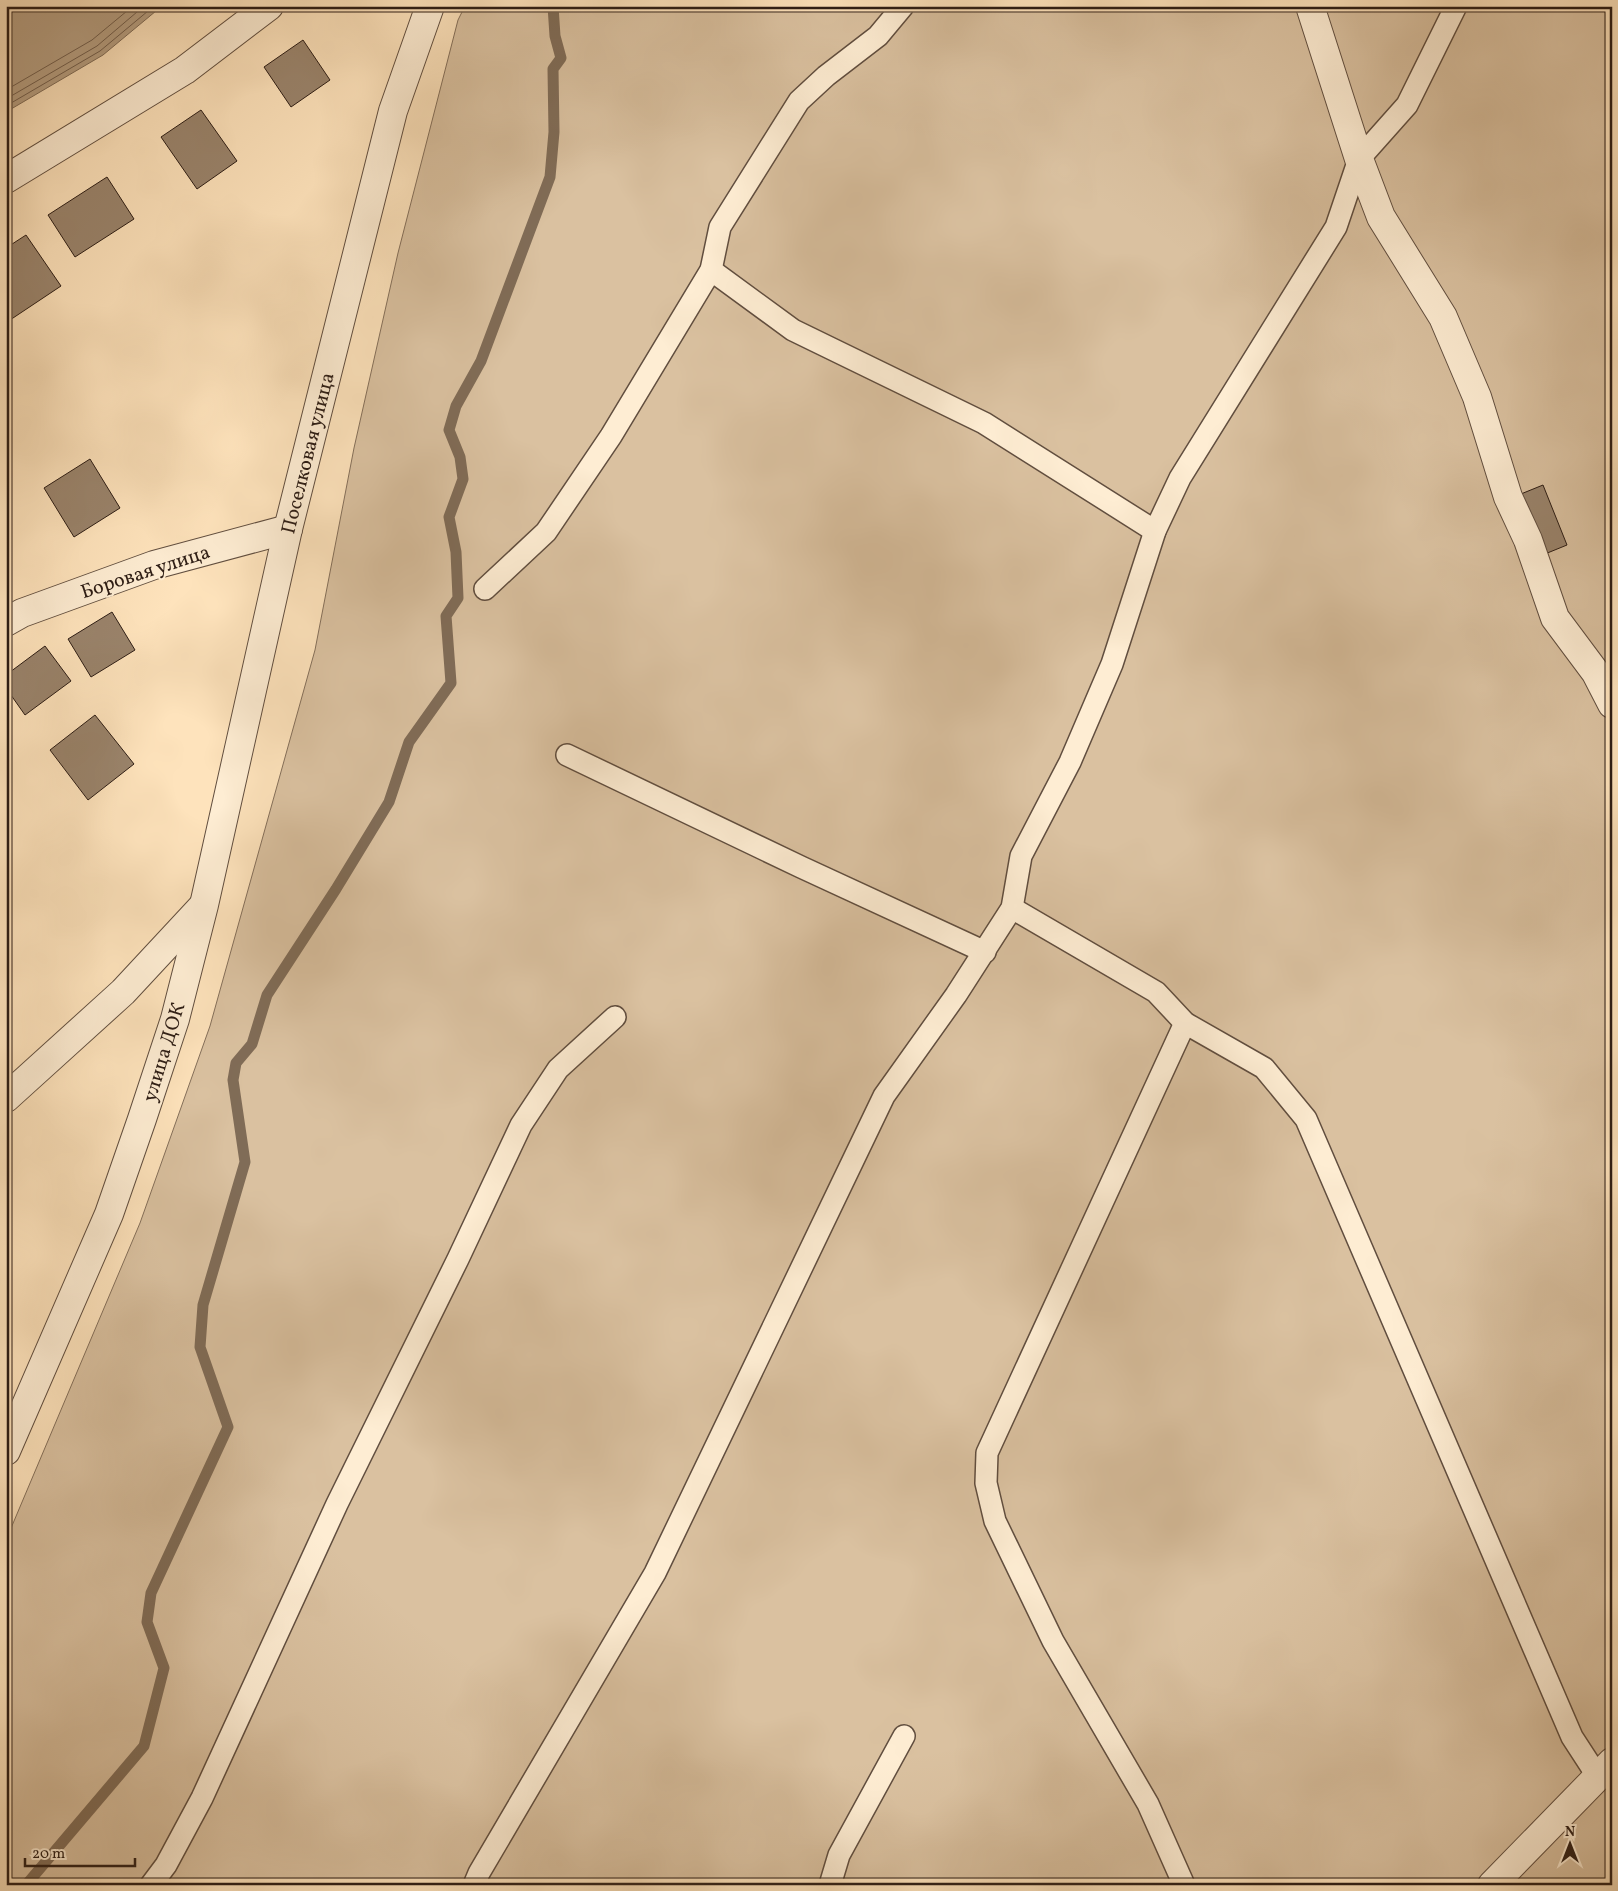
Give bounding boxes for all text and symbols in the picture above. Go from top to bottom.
street label: Поселковая улица [275,370,343,537]
street label: Боровая улица [77,539,214,607]
street label: улица ДОК [137,999,193,1106]
north arrow [1546,1818,1596,1868]
text: N [1565,1823,1575,1842]
scale bar [25,1836,135,1868]
text: 20 m [32,1844,65,1865]

